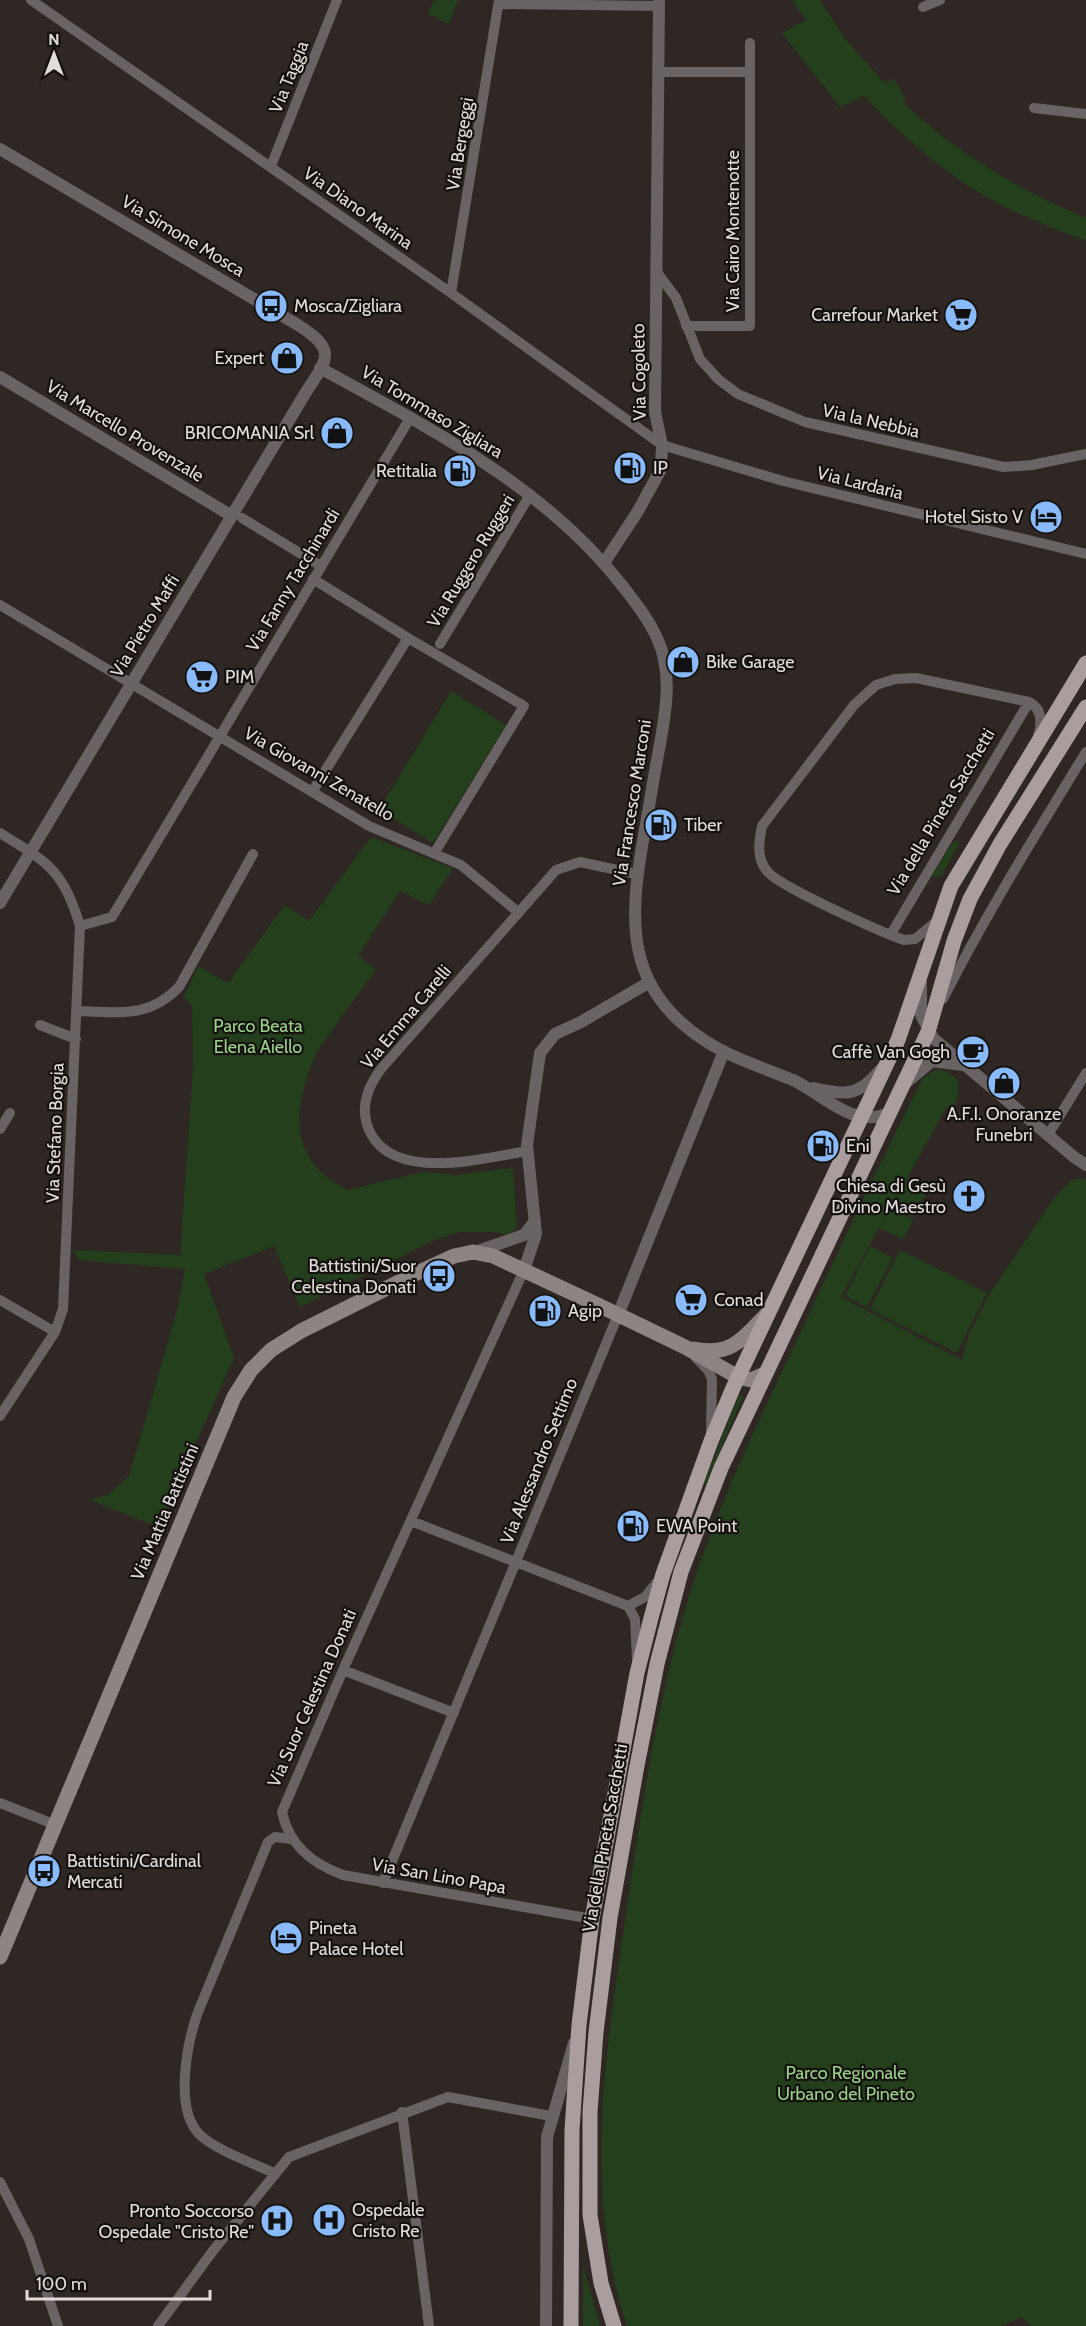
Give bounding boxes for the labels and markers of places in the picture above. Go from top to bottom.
bus stop icon: Mosca/Zigliara [253,288,289,324]
place label: Mosca/Zigliara [294,295,402,317]
supermarket icon: Carrefour Market [943,297,979,333]
place label: Carrefour Market [811,304,938,326]
shop icon: Expert [269,340,305,376]
place label: Expert [214,347,264,369]
shop icon: BRICOMANIA Srl [319,415,355,451]
place label: BRICOMANIA Srl [185,422,315,444]
fuel station icon: IP [612,450,648,486]
fuel station icon: Retitalia [442,453,478,489]
place label: IP [653,457,668,479]
place label: Retitalia [376,460,437,482]
hotel icon: Hotel Sisto V [1028,499,1064,535]
place label: Hotel Sisto V [925,506,1023,528]
shop icon: Bike Garage [665,644,701,680]
place label: Bike Garage [706,651,795,673]
supermarket icon: PIM [184,659,220,695]
place label: PIM [225,666,254,688]
fuel station icon: Tiber [643,807,679,843]
place label: Tiber [684,814,722,836]
cafe icon: Caffè Van Gogh [955,1034,991,1070]
place label: Caffè Van Gogh [832,1041,950,1063]
shop icon: A.F.I. Onoranze Funebri [986,1065,1022,1101]
place label: A.F.I. Onoranze Funebri [947,1103,1061,1146]
fuel station icon: Eni [805,1128,841,1164]
place label: Eni [846,1135,870,1157]
place label: Chiesa di Gesù Divino Maestro [831,1175,946,1218]
church icon: Chiesa di Gesù Divino Maestro [951,1178,987,1214]
place label: Battistini/Suor Celestina Donati [291,1255,416,1298]
bus stop icon: Battistini/Suor Celestina Donati [421,1258,457,1294]
supermarket icon: Conad [673,1282,709,1318]
place label: Conad [714,1289,763,1311]
fuel station icon: Agip [527,1293,563,1329]
place label: Agip [568,1300,602,1322]
fuel station icon: EWA Point [615,1508,651,1544]
place label: EWA Point [656,1515,737,1537]
place label: Battistini/Cardinal Mercati [67,1850,202,1893]
bus stop icon: Battistini/Cardinal Mercati [26,1853,62,1889]
place label: Pineta Palace Hotel [309,1917,404,1960]
hotel icon: Pineta Palace Hotel [268,1920,304,1956]
place label: Ospedale Cristo Re [352,2199,424,2242]
place label: Pronto Soccorso Ospedale "Cristo Re" [99,2200,254,2243]
hospital icon: Ospedale Cristo Re [311,2202,347,2238]
hospital icon: Pronto Soccorso Ospedale "Cristo Re" [259,2203,295,2239]

